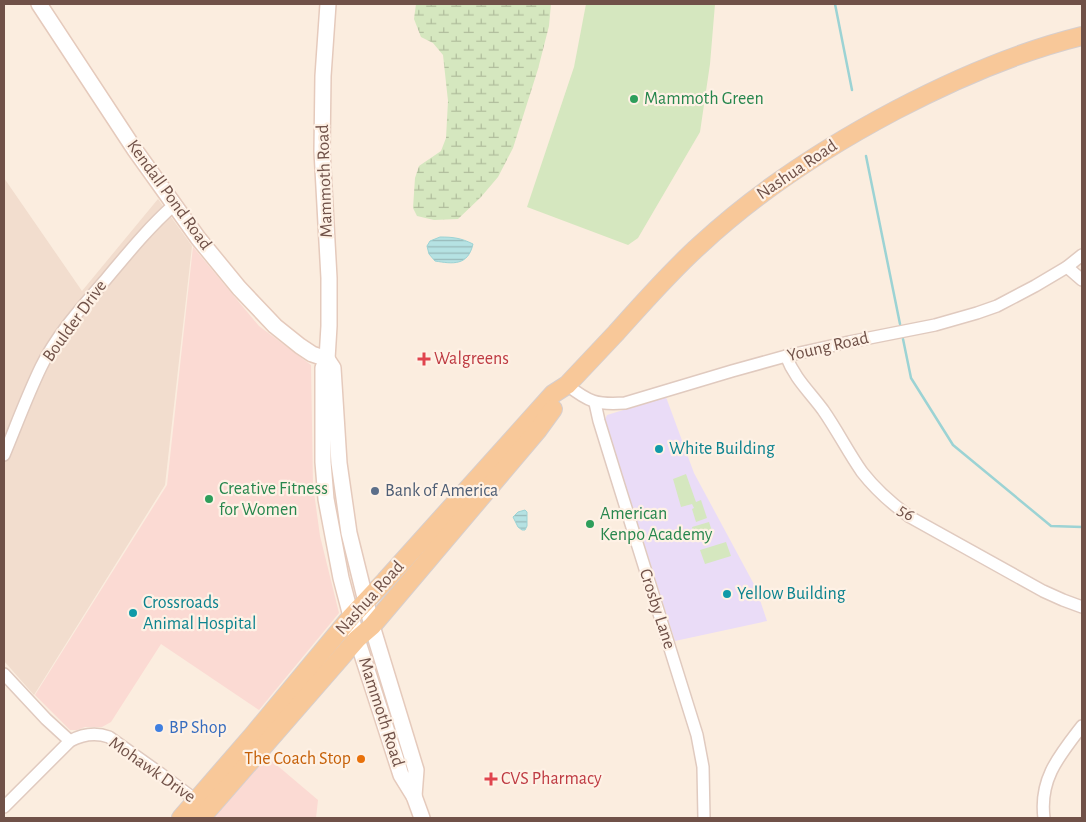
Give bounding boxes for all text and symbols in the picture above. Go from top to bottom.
place label: Mammoth Green [644,90,764,108]
marker: Mammoth Green [628,93,640,105]
street label: Mammoth Road [314,124,336,238]
street label: Kendall Pond Road [123,137,215,253]
street label: Nashua Road [754,137,840,203]
street label: Boulder Drive [40,277,110,365]
street label: Young Road [786,329,870,365]
place label: Walgreens [434,350,509,368]
marker: Walgreens [418,353,430,365]
place label: White Building [669,440,775,458]
marker: White Building [653,443,665,455]
place label: Creative Fitness for Women [219,480,328,519]
place label: Bank of America [385,482,498,500]
marker: Bank of America [369,485,381,497]
marker: Creative Fitness for Women [203,493,215,505]
street label: 56 [894,501,918,525]
place label: American Kenpo Academy [600,505,713,544]
marker: American Kenpo Academy [584,518,596,530]
street label: Nashua Road [332,558,408,638]
street label: Crosby Lane [636,567,678,651]
place label: Yellow Building [737,585,846,603]
marker: Yellow Building [721,588,733,600]
place label: Crossroads Animal Hospital [143,594,256,633]
marker: Crossroads Animal Hospital [127,607,139,619]
street label: Mammoth Road [355,655,407,769]
place label: BP Shop [169,719,227,737]
marker: BP Shop [153,722,165,734]
street label: Mohawk Drive [106,734,198,806]
place label: The Coach Stop [244,750,351,768]
marker: The Coach Stop [355,753,367,765]
place label: CVS Pharmacy [501,770,602,788]
marker: CVS Pharmacy [485,773,497,785]

